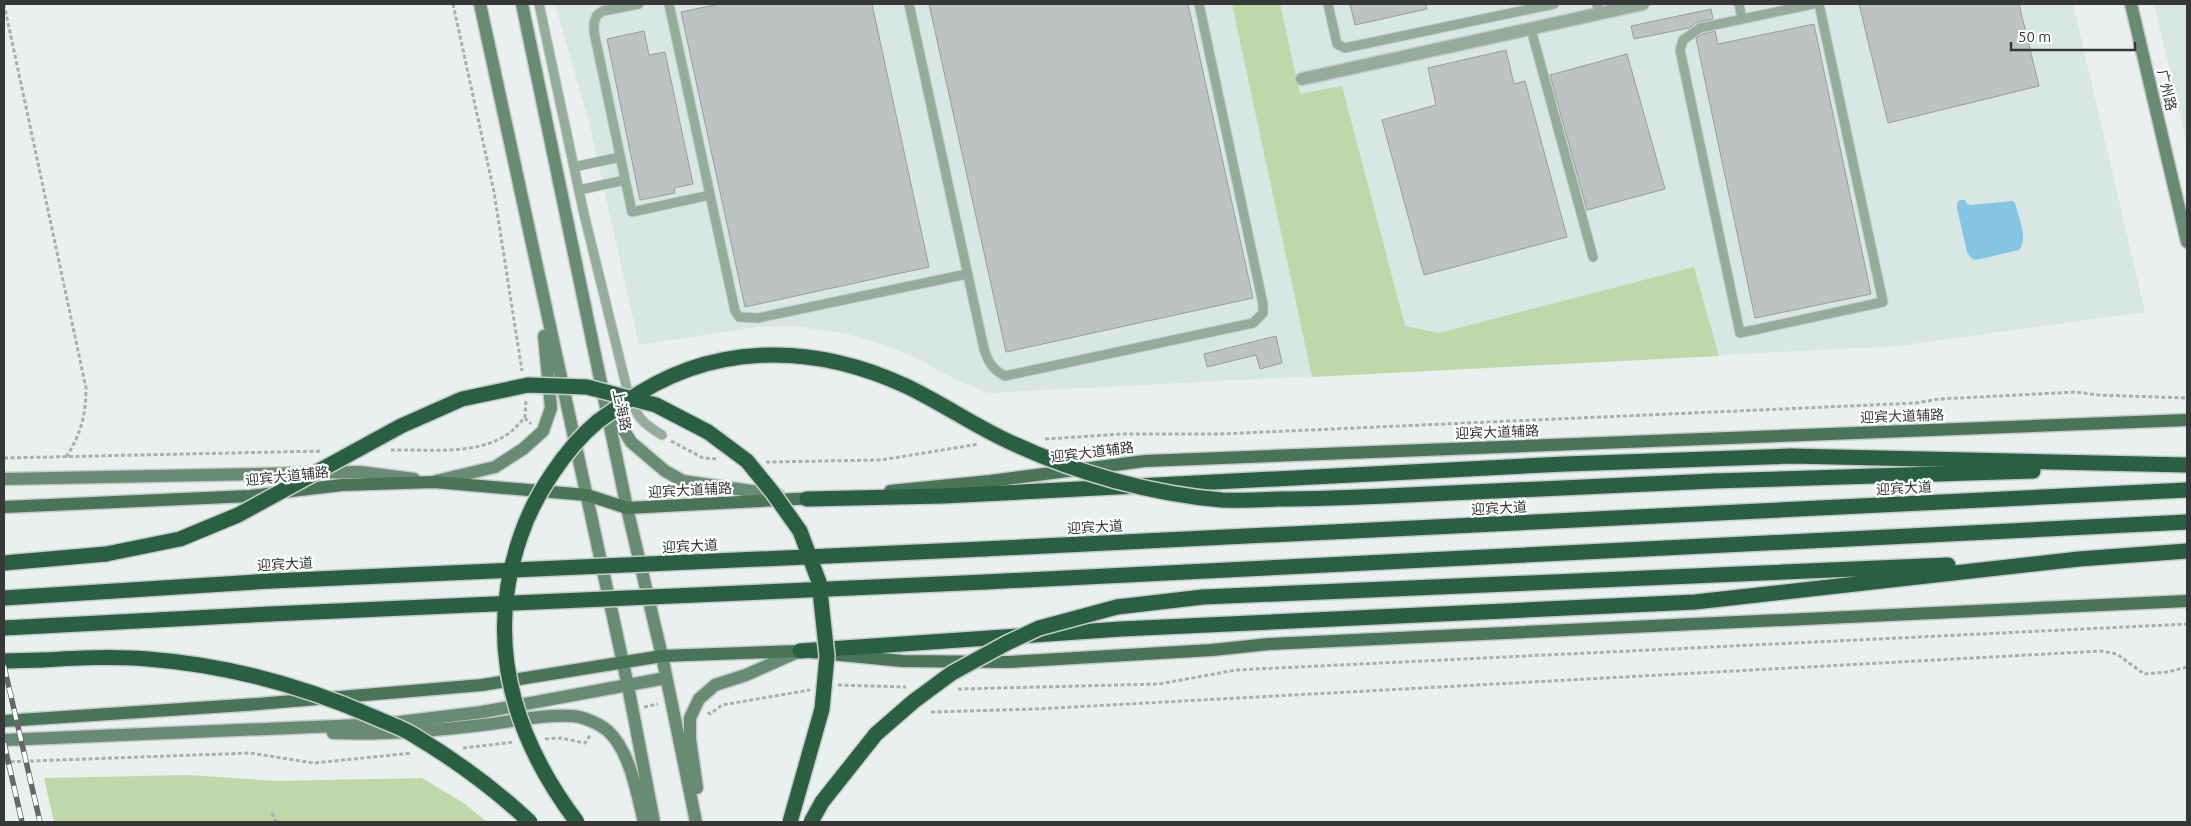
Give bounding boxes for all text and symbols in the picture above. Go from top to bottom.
scale bar [2011,20,2135,52]
text: 50 m [2018,28,2051,45]
street label: 广州路 [2154,68,2180,112]
street label: 上海路 [610,388,634,432]
street label: 迎宾大道辅路 [1860,407,1944,425]
street label: 迎宾大道辅路 [1455,423,1539,441]
street label: 迎宾大道辅路 [1049,439,1135,465]
street label: 迎宾大道辅路 [244,464,330,488]
street label: 迎宾大道 [1876,479,1932,497]
street label: 迎宾大道辅路 [648,480,732,500]
street label: 迎宾大道 [1471,499,1527,517]
street label: 迎宾大道 [1067,518,1123,536]
street label: 迎宾大道 [662,537,718,555]
street label: 迎宾大道 [257,555,313,573]

